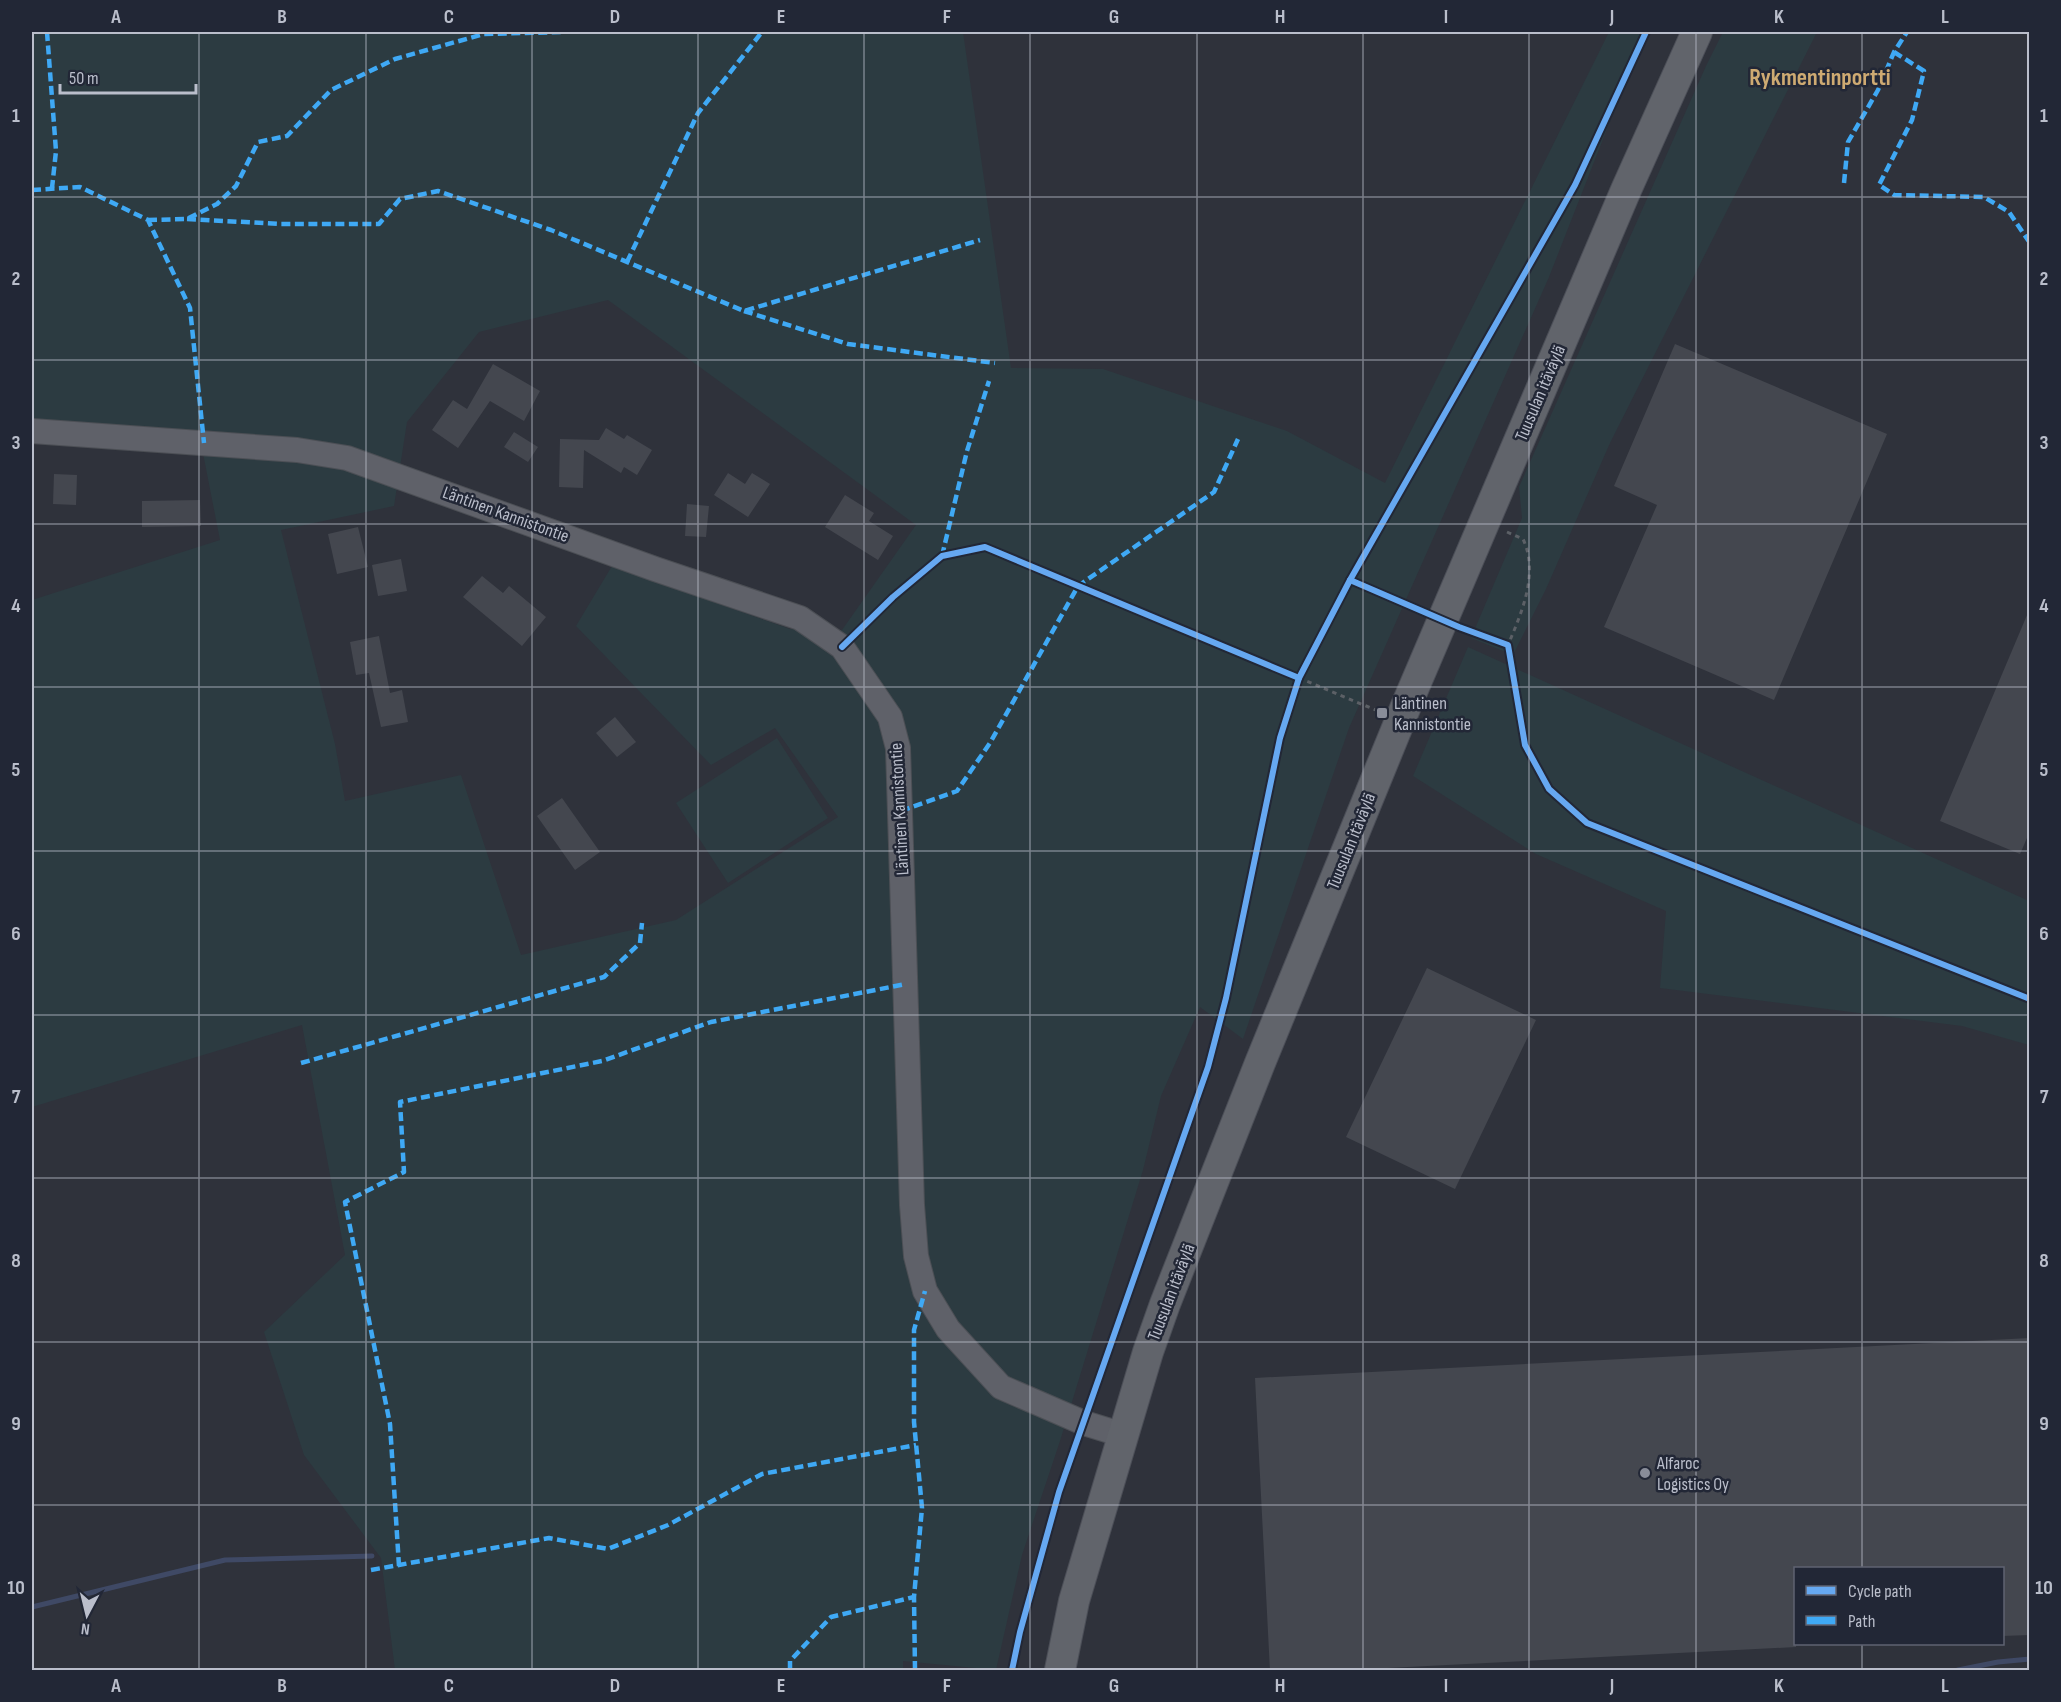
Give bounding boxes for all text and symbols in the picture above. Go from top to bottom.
text: A [110,5,121,29]
text: B [277,5,287,29]
text: C [444,5,454,29]
text: D [610,5,620,29]
text: E [777,5,785,29]
text: F [943,5,951,29]
text: G [1109,5,1119,29]
text: H [1275,5,1285,29]
text: I [1444,5,1448,29]
text: J [1609,5,1614,29]
text: K [1774,5,1784,29]
text: L [1941,5,1949,29]
scale bar [60,57,196,95]
district label: Rykmentinportti [1749,63,1891,92]
text: 50 m [69,68,99,89]
text: 1 [12,104,20,128]
text: 1 [2040,104,2048,128]
text: 2 [12,267,20,291]
text: 2 [2040,267,2048,291]
street label: Tuusulan itäväylä [1511,342,1570,444]
text: 3 [12,431,21,455]
text: 3 [2040,431,2049,455]
street label: Läntinen Kannistontie [440,482,572,547]
text: 4 [11,594,21,618]
text: 4 [2039,594,2049,618]
place label: Läntinen Kannistontie [1394,693,1471,735]
marker: Läntinen Kannistontie [1375,706,1389,720]
street label: Läntinen Kannistontie [886,742,913,876]
text: 5 [12,758,21,782]
text: 5 [2040,758,2049,782]
street label: Tuusulan itäväylä [1323,790,1380,892]
text: 6 [11,922,21,946]
text: 6 [2039,922,2049,946]
text: 7 [12,1085,21,1109]
text: 7 [2040,1085,2049,1109]
street label: Tuusulan itäväylä [1143,1241,1200,1344]
text: 8 [11,1249,21,1273]
text: 8 [2039,1249,2049,1273]
text: 9 [11,1412,21,1436]
text: 9 [2039,1412,2049,1436]
place label: Alfaroc Logistics Oy [1656,1453,1729,1495]
marker: Alfaroc Logistics Oy [1638,1466,1652,1480]
legend [1794,1567,2004,1645]
text: 10 [7,1576,25,1600]
text: 10 [2035,1576,2053,1600]
text: Cycle path [1848,1581,1912,1602]
north arrow [57,1585,117,1645]
text: Path [1848,1611,1876,1632]
text: N [80,1618,91,1638]
text: A [110,1674,121,1698]
text: B [277,1674,287,1698]
text: C [444,1674,454,1698]
text: D [610,1674,620,1698]
text: E [777,1674,785,1698]
text: F [943,1674,951,1698]
text: G [1109,1674,1119,1698]
text: H [1275,1674,1285,1698]
text: I [1444,1674,1448,1698]
text: J [1609,1674,1614,1698]
text: K [1774,1674,1784,1698]
text: L [1941,1674,1949,1698]

